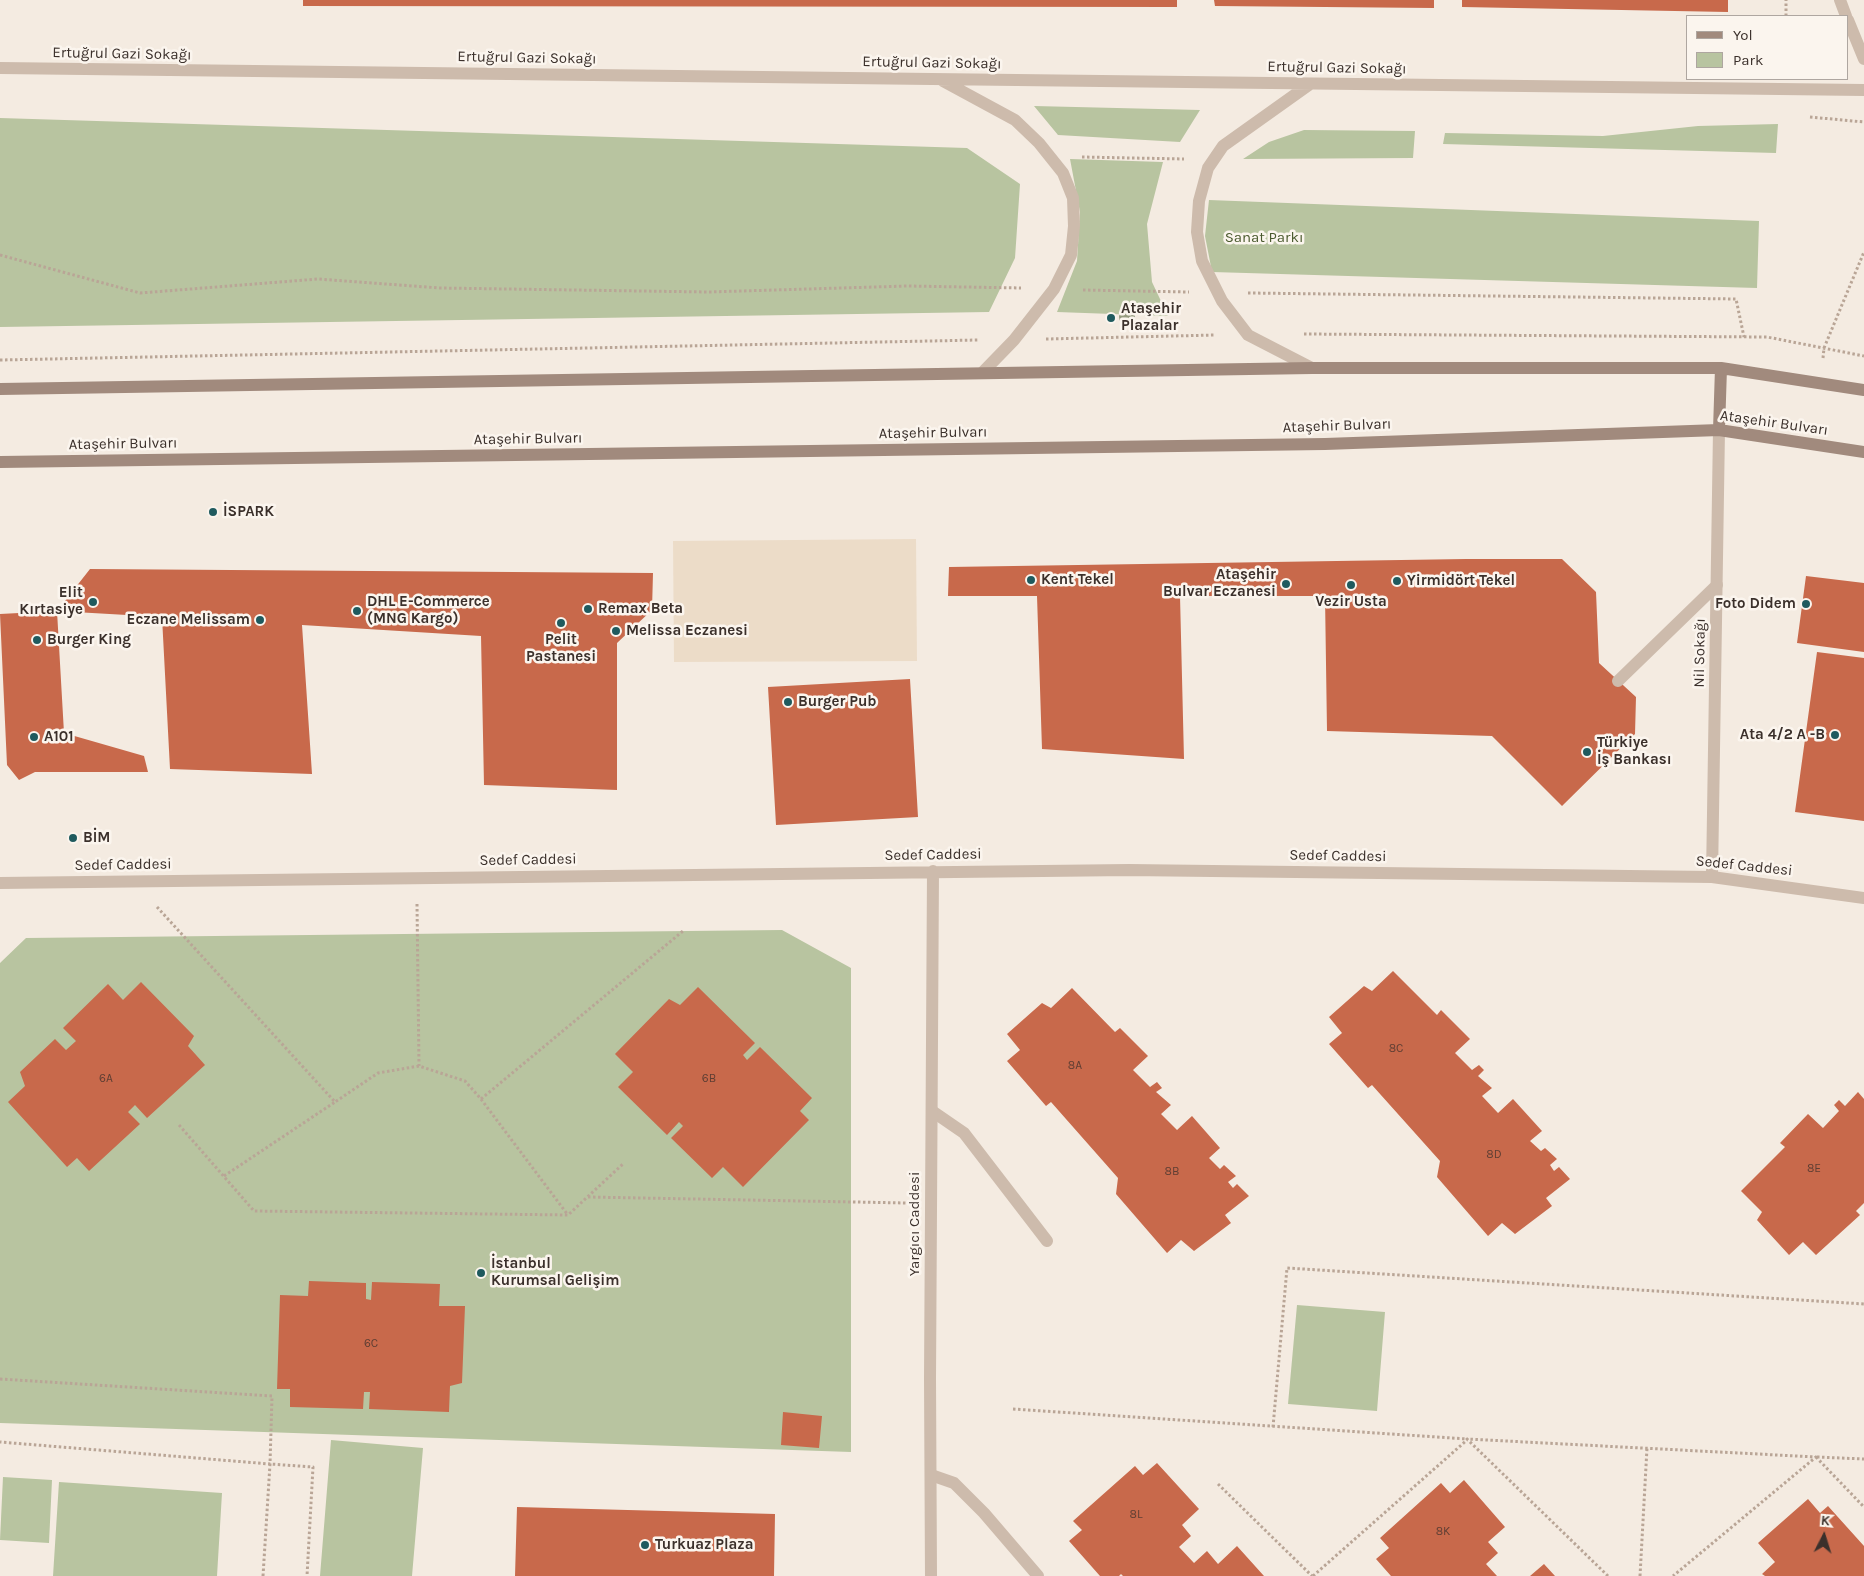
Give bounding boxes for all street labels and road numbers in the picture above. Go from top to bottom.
street label: Ertuğrul Gazi Sokağı [52,44,192,64]
street label: Ertuğrul Gazi Sokağı [457,48,597,68]
street label: Ertuğrul Gazi Sokağı [862,53,1002,73]
street label: Ertuğrul Gazi Sokağı [1267,58,1407,78]
street label: Ataşehir Bulvarı [1719,407,1829,439]
street label: Ataşehir Bulvarı [1282,415,1392,437]
street label: Ataşehir Bulvarı [878,423,988,443]
street label: Ataşehir Bulvarı [473,429,583,449]
street label: Ataşehir Bulvarı [68,434,178,454]
street label: Nil Sokağı [1690,618,1710,688]
street label: Sedef Caddesi [884,845,982,865]
street label: Sedef Caddesi [1289,846,1387,866]
street label: Sedef Caddesi [479,850,577,870]
street label: Sedef Caddesi [1695,852,1793,880]
street label: Sedef Caddesi [74,855,172,875]
street label: Yargıcı Caddesi [906,1172,924,1276]

